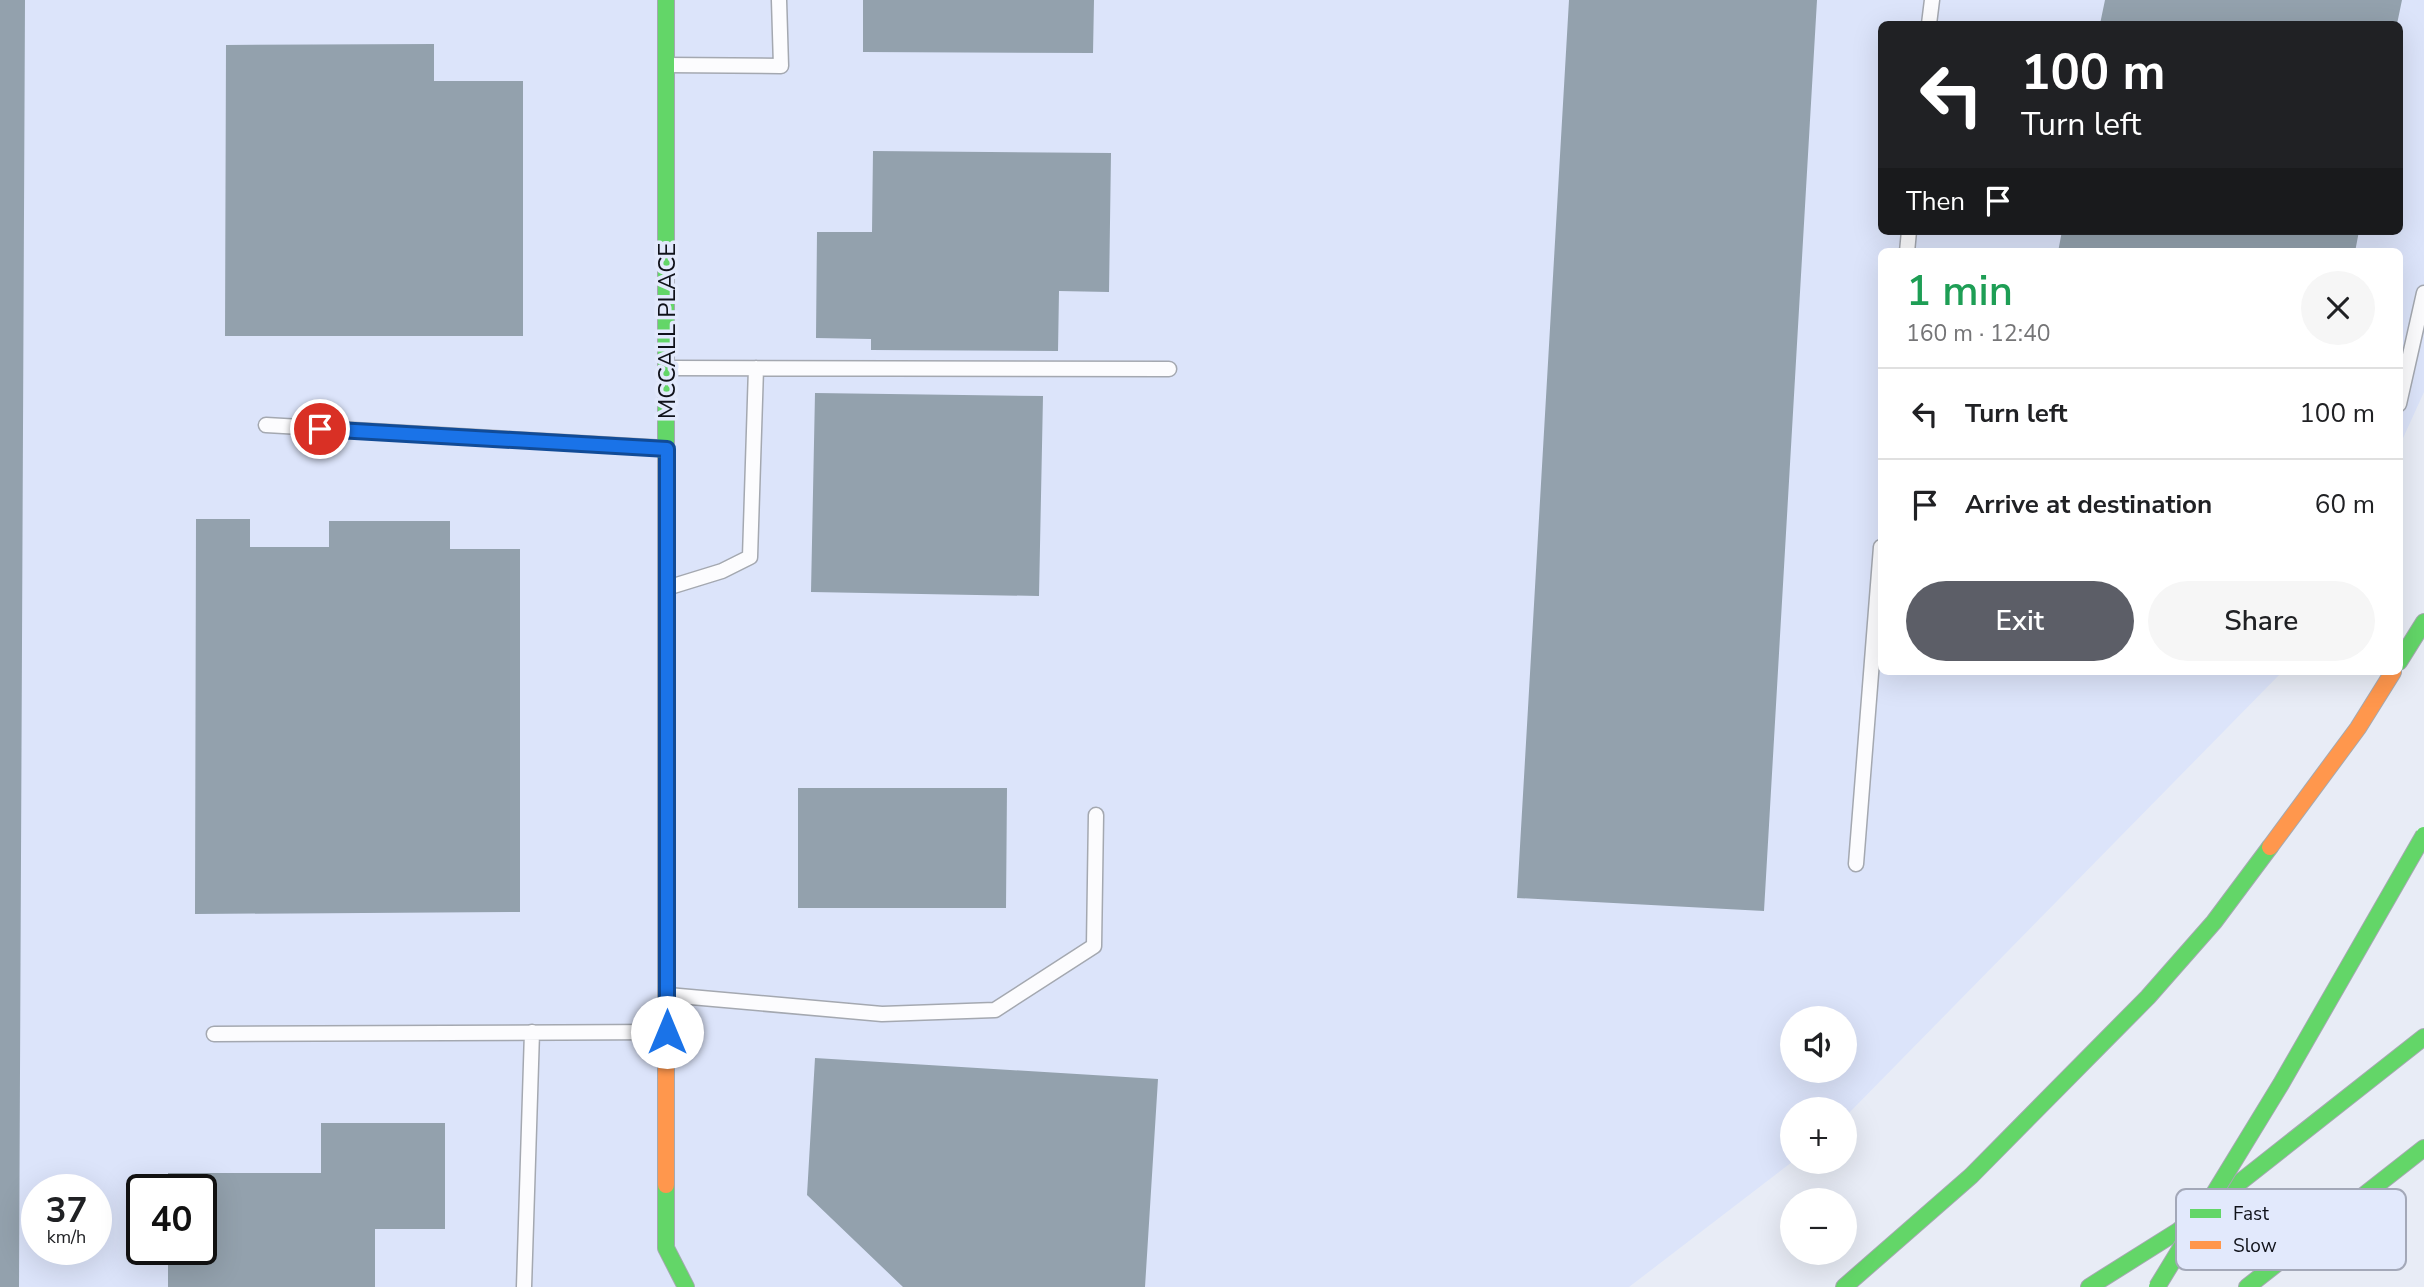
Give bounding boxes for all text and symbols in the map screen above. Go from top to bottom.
text: 100 m [2021,39,2165,106]
icon: left [1906,49,1997,140]
text: Turn left [2021,103,2141,146]
icon: arrive [1979,182,2017,220]
text: Then [1906,184,1965,219]
street label: MCCALL PLACE [651,243,683,419]
text: 1 min [1906,263,2013,320]
button: close [2301,271,2375,345]
text: 160 m · 12:40 [1906,318,2051,349]
icon: left [1906,395,1944,433]
text: Turn left [1965,396,2068,431]
text: 100 m [2299,396,2375,431]
pin [290,399,350,459]
icon: arrive [301,410,339,448]
icon: arrive [1906,486,1944,524]
text: Arrive at destination [1965,487,2212,522]
text: 60 m [2315,487,2375,522]
button: Exit [1906,581,2134,661]
button: Share [2148,581,2375,661]
position arrow [630,995,704,1069]
map controls [1780,1006,1857,1265]
button: sound [1780,1006,1857,1083]
button: + [1780,1097,1857,1174]
speed limit sign: 40 [126,1174,217,1265]
text: 37 [45,1187,88,1234]
button: − [1780,1188,1857,1265]
legend [2176,1189,2406,1270]
text: Fast [2233,1201,2269,1227]
text: km/h [47,1225,86,1249]
text: Slow [2233,1233,2277,1259]

